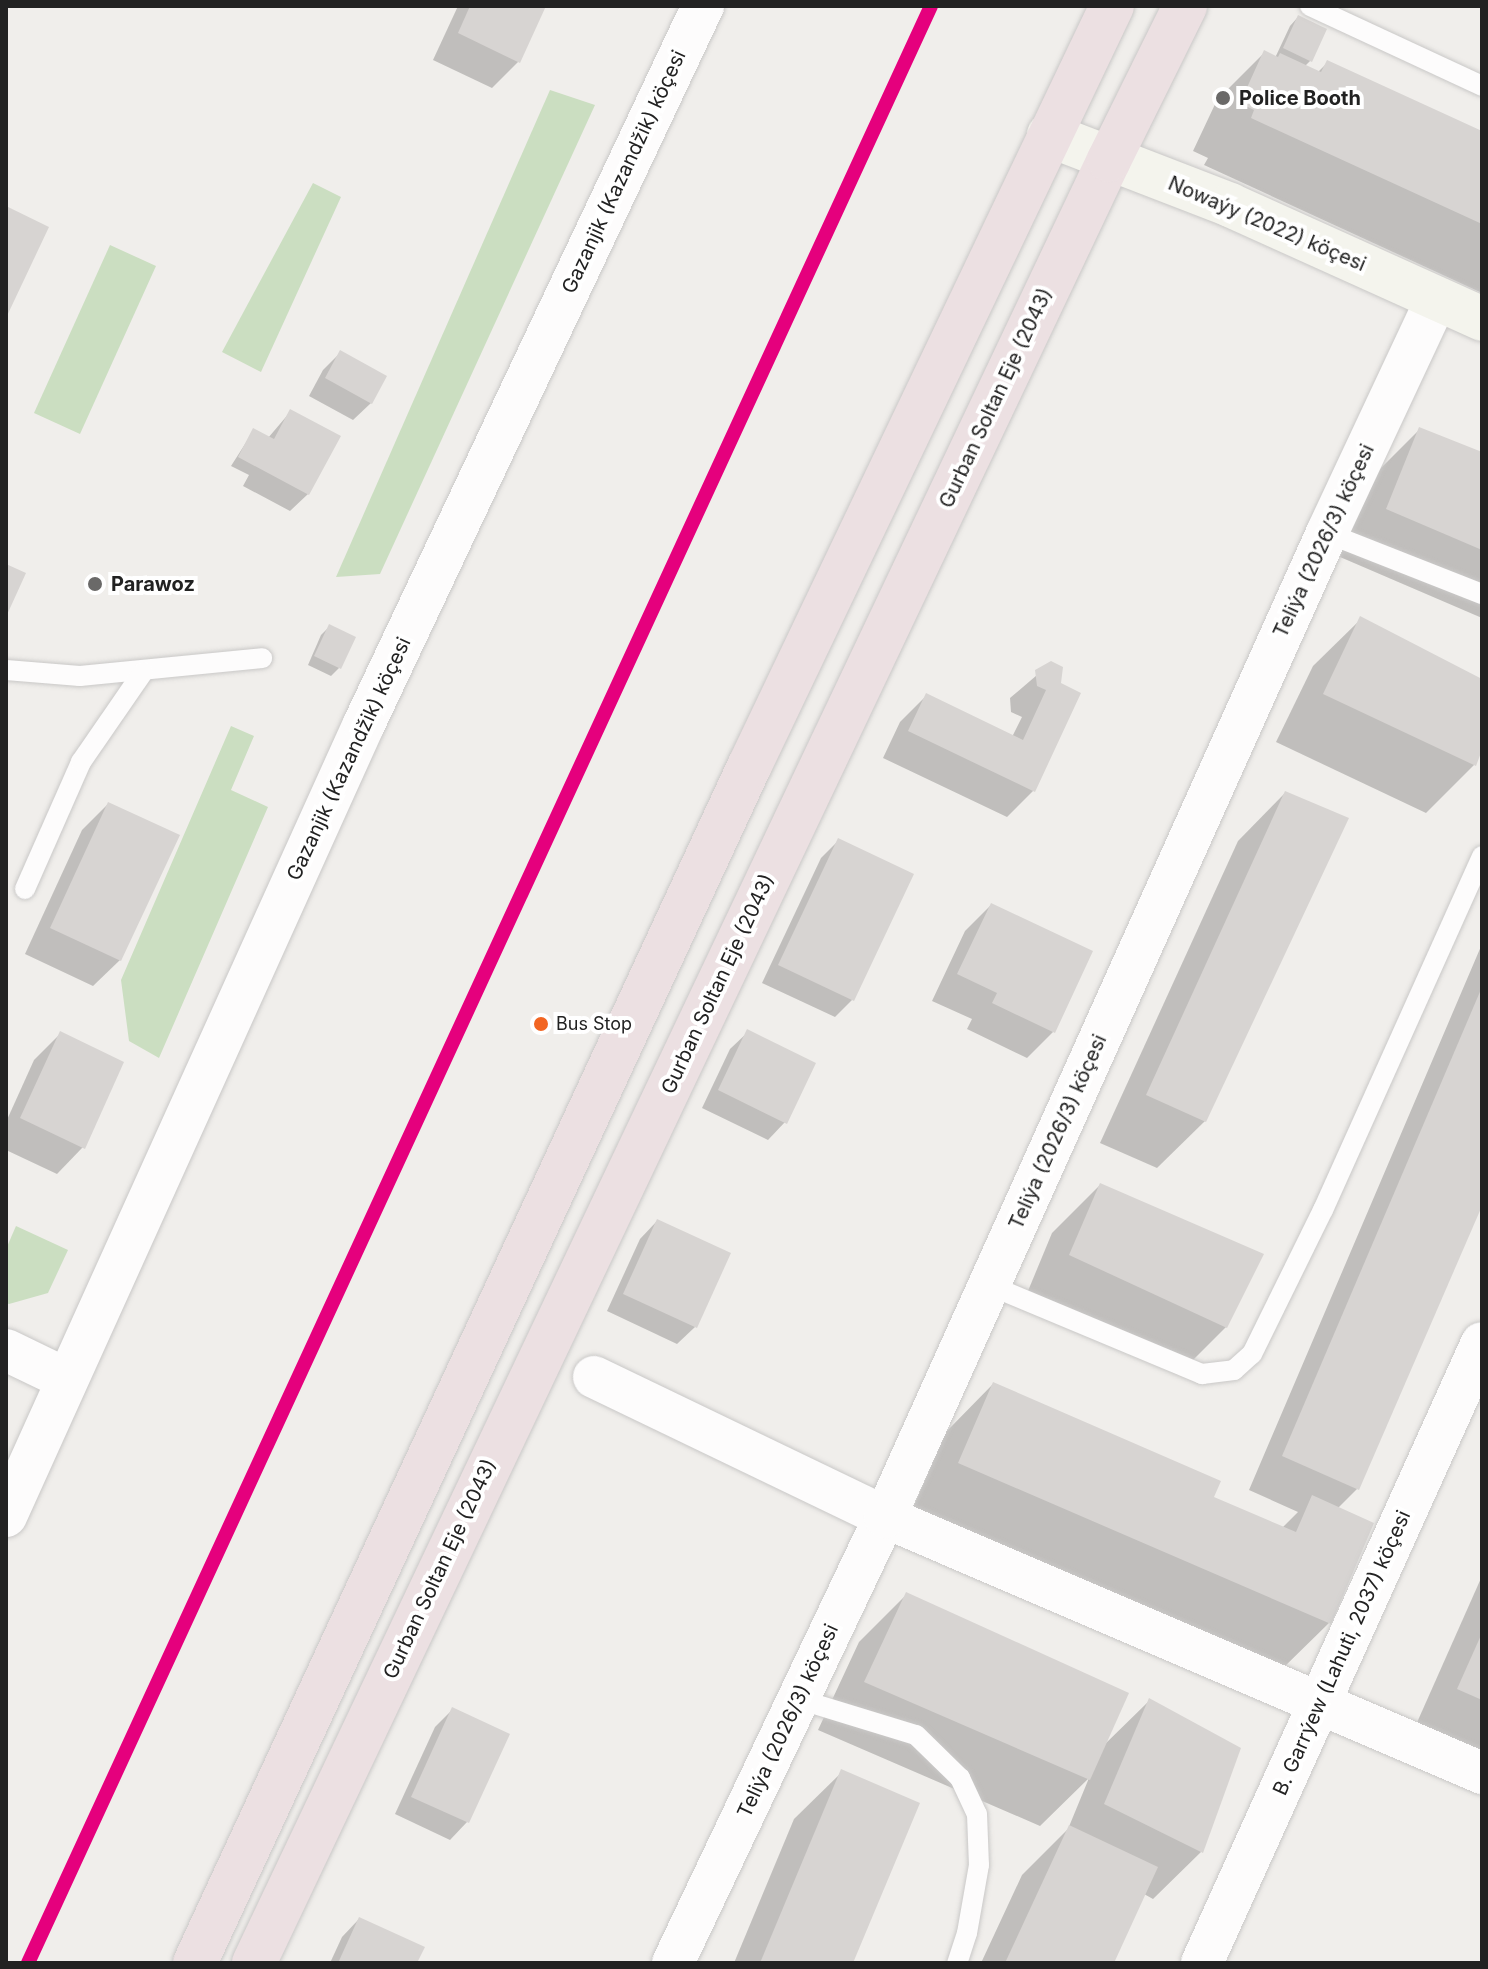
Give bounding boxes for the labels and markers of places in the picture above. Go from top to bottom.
place label: Police Booth [1239,86,1361,110]
marker: Police Booth [1214,89,1232,107]
place label: Parawoz [111,572,195,596]
marker: Parawoz [86,575,104,593]
place label: Bus Stop [556,1013,632,1035]
marker: Bus Stop [533,1016,549,1032]

